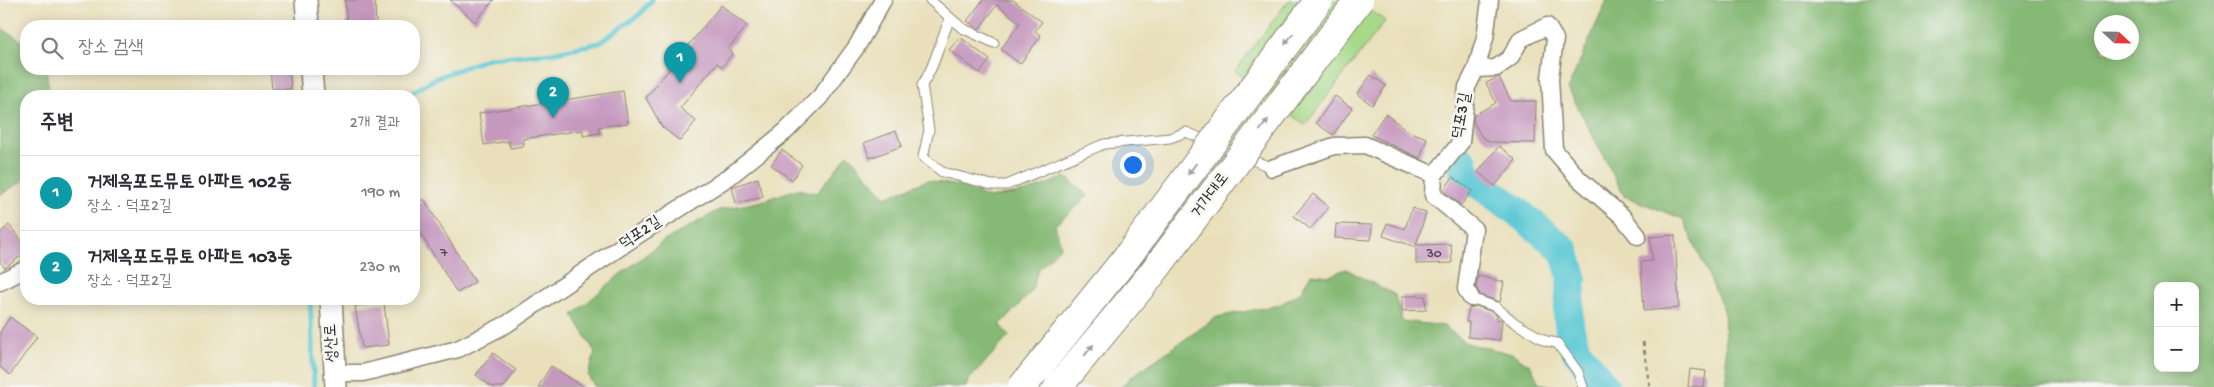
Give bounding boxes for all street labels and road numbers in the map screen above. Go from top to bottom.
street label: 덕포3길 [1450,91,1476,141]
street label: 거가대로 [1188,170,1234,222]
street label: 덕포2길 [616,213,666,255]
street label: 성산로 [323,323,343,363]

